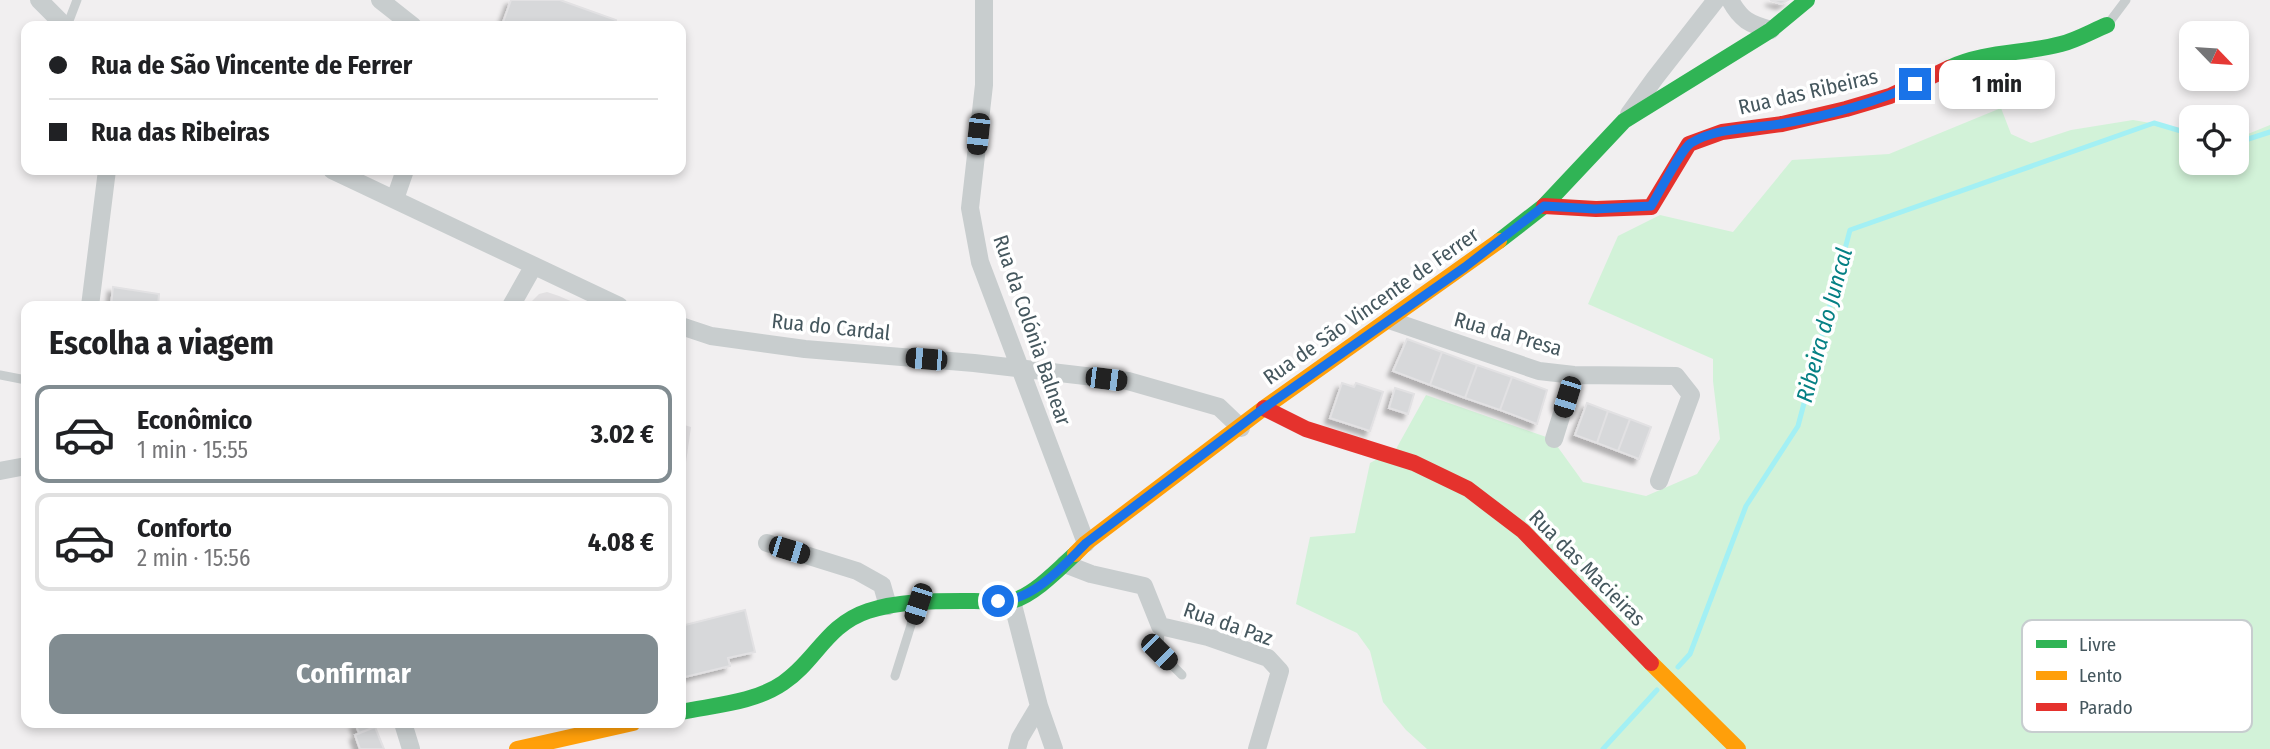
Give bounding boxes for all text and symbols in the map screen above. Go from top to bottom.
north arrow [2179,21,2249,91]
map controls [2179,21,2249,175]
text: Rua de São Vincente de Ferrer [91,50,412,81]
callout: 1 min [1940,60,2055,108]
street label: Rua das Ribeiras [1736,63,1880,121]
route end [1899,68,1931,100]
text: 1 min [1972,70,2022,98]
button: locate [2179,105,2249,175]
car [966,112,991,156]
text: Rua das Ribeiras [91,117,270,148]
street label: Rua de São Vincente de Ferrer [1258,221,1484,390]
street label: Rua da Colónia Balnear [987,231,1077,429]
water label: Ribeira do Juncal [1790,245,1858,405]
street label: Rua da Presa [1451,306,1565,362]
street label: Rua do Cardal [770,308,892,346]
text: Escolha a viagem [49,324,274,362]
car [905,347,948,371]
car [1084,366,1129,392]
car [1551,374,1584,420]
icon: car [53,403,116,466]
text: Econômico [137,405,252,436]
text: 3.02 € [591,419,654,450]
text: 1 min · 15:55 [137,436,248,464]
street label: Rua das Macieiras [1523,504,1651,632]
icon: car [53,511,116,574]
text: Conforto [137,513,232,544]
text: 4.08 € [588,527,654,558]
car [766,534,813,566]
text: 2 min · 15:56 [137,544,250,572]
car [902,581,935,627]
route start [982,585,1014,617]
street label: Rua da Paz [1180,597,1276,651]
legend [2022,620,2252,732]
car [1137,630,1182,674]
text: Livre [2079,633,2116,656]
button: Confirmar [49,634,658,714]
text: Lento [2079,664,2122,687]
text: Parado [2079,696,2133,719]

